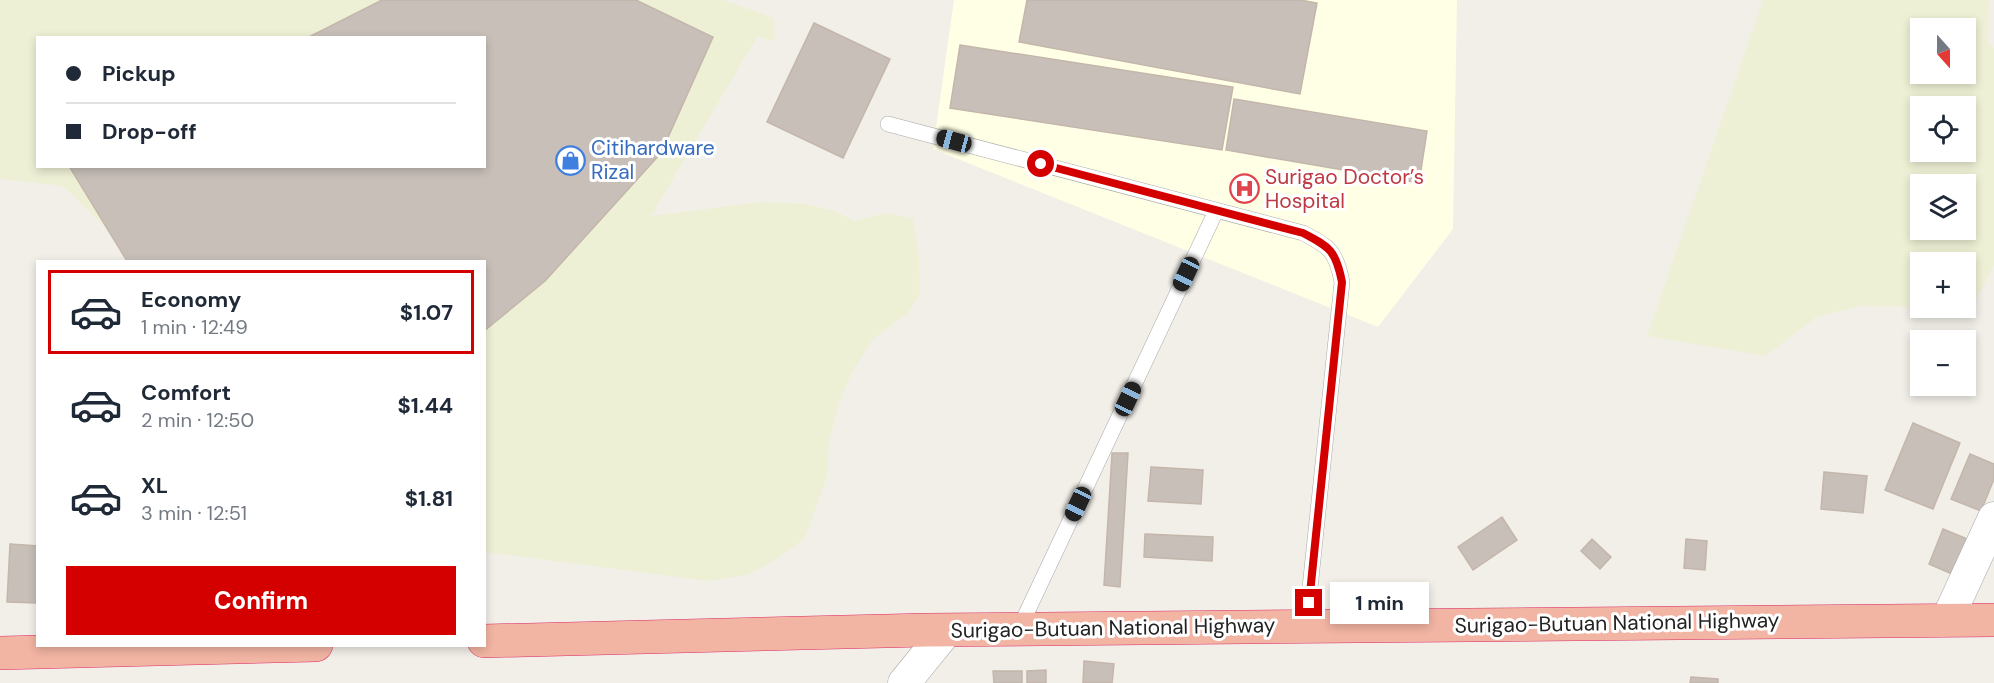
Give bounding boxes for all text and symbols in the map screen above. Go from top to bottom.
north arrow [1910,18,1976,84]
map controls [1910,18,1976,396]
text: Pickup [102,59,176,88]
button: locate [1910,96,1976,162]
text: Drop-off [102,117,197,146]
car [934,128,974,154]
place label: Citihardware Rizal [591,134,715,186]
shop icon: Citihardware Rizal [554,144,586,176]
route start [1027,150,1054,177]
place label: Surigao Doctor’s Hospital [1265,163,1424,215]
hospital icon: Surigao Doctor’s Hospital [1228,173,1260,205]
button: layers [1910,174,1976,240]
button: + [1910,252,1976,318]
car [1170,254,1202,294]
icon: car [69,285,123,339]
text: Economy [141,285,241,314]
text: $1.07 [400,298,453,327]
text: 1 min · 12:49 [141,314,248,340]
button: − [1910,330,1976,396]
icon: car [69,378,123,432]
text: Comfort [141,378,231,407]
car [1112,379,1144,419]
text: $1.44 [398,391,453,420]
text: 2 min · 12:50 [141,407,254,433]
icon: car [69,471,123,525]
text: XL [141,471,168,500]
text: $1.81 [405,484,453,513]
car [1062,484,1094,524]
text: 3 min · 12:51 [141,500,247,526]
button: Confirm [66,566,456,635]
callout: 1 min [1330,582,1429,624]
route end [1295,589,1322,616]
text: 1 min [1355,590,1404,616]
street label: Surigao-Butuan National Highway [1454,606,1780,640]
street label: Surigao-Butuan National Highway [950,611,1276,645]

